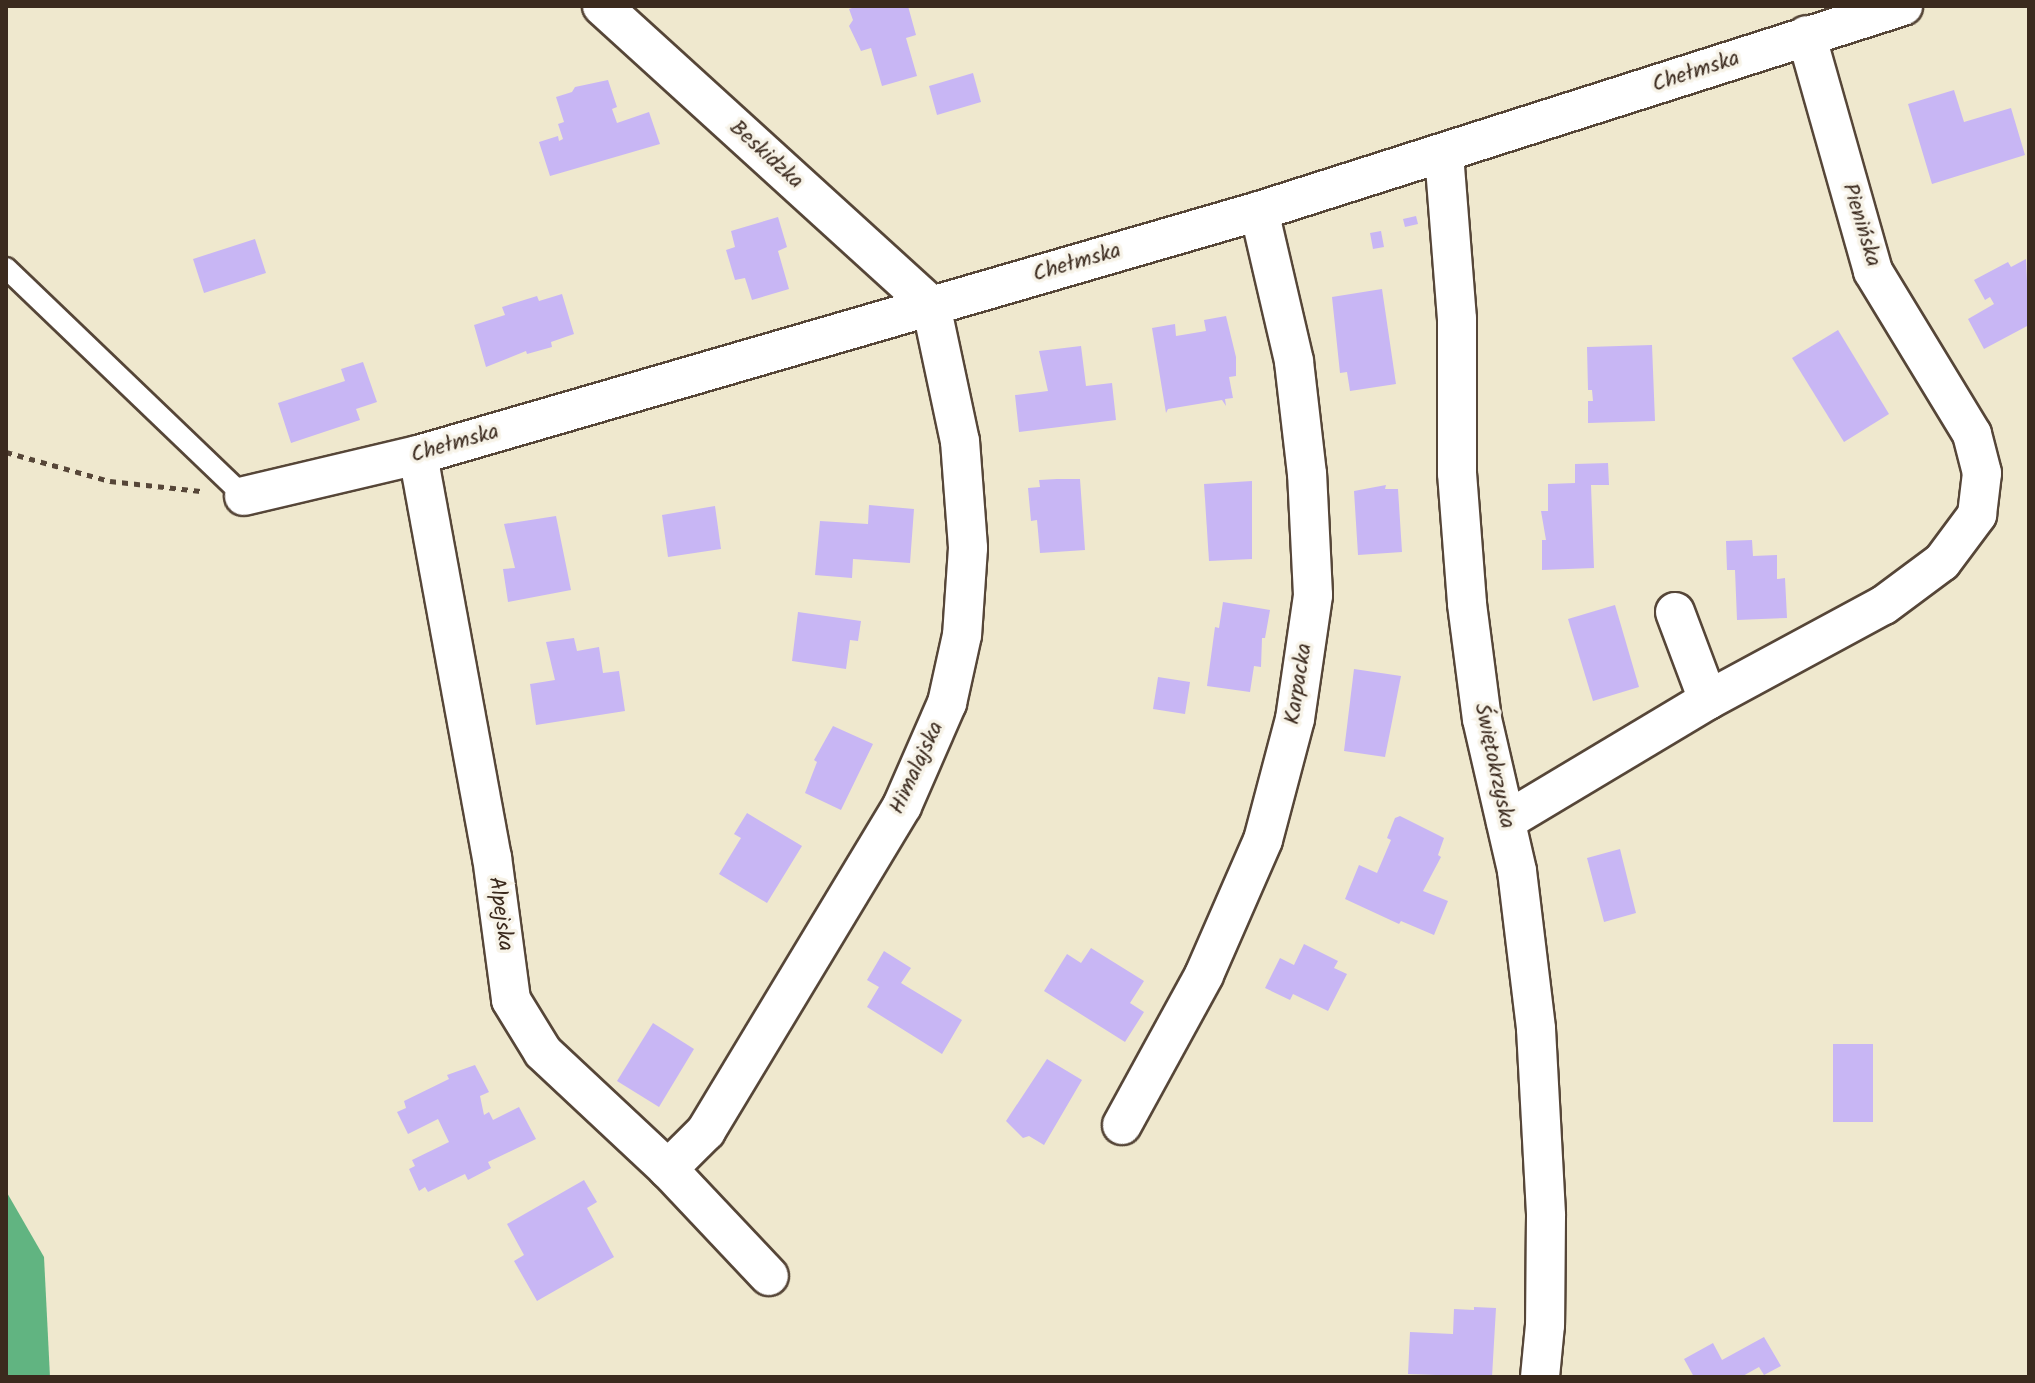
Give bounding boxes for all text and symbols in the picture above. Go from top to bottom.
street label: Chełmska [1649,45,1743,99]
street label: Beskidzka [724,115,808,195]
street label: Pienińska [1836,180,1886,270]
street label: Chełmska [1030,238,1124,288]
street label: Chełmska [408,419,502,469]
street label: Karpacka [1280,642,1318,726]
street label: Świętokrzyska [1468,701,1520,831]
street label: Himalajska [884,718,950,818]
street label: Alpejska [482,875,518,953]

